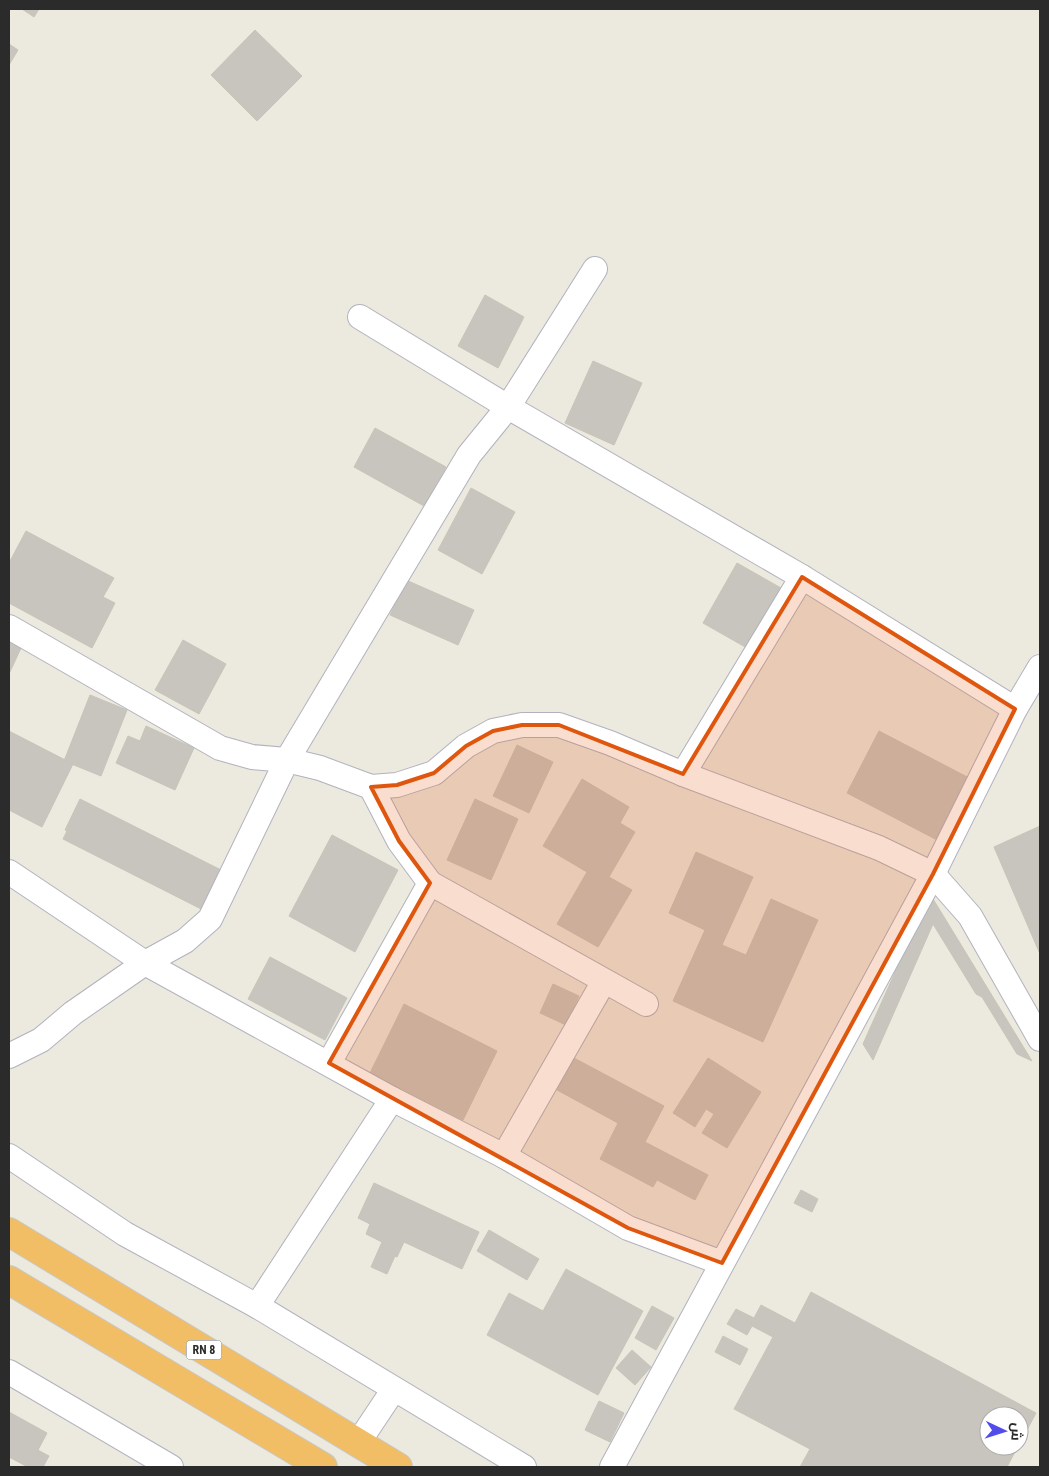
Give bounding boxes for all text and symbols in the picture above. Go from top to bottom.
road number: RN 8 [186,1340,222,1360]
north arrow [979,1406,1029,1456]
text: ش [1007,1422,1026,1441]

